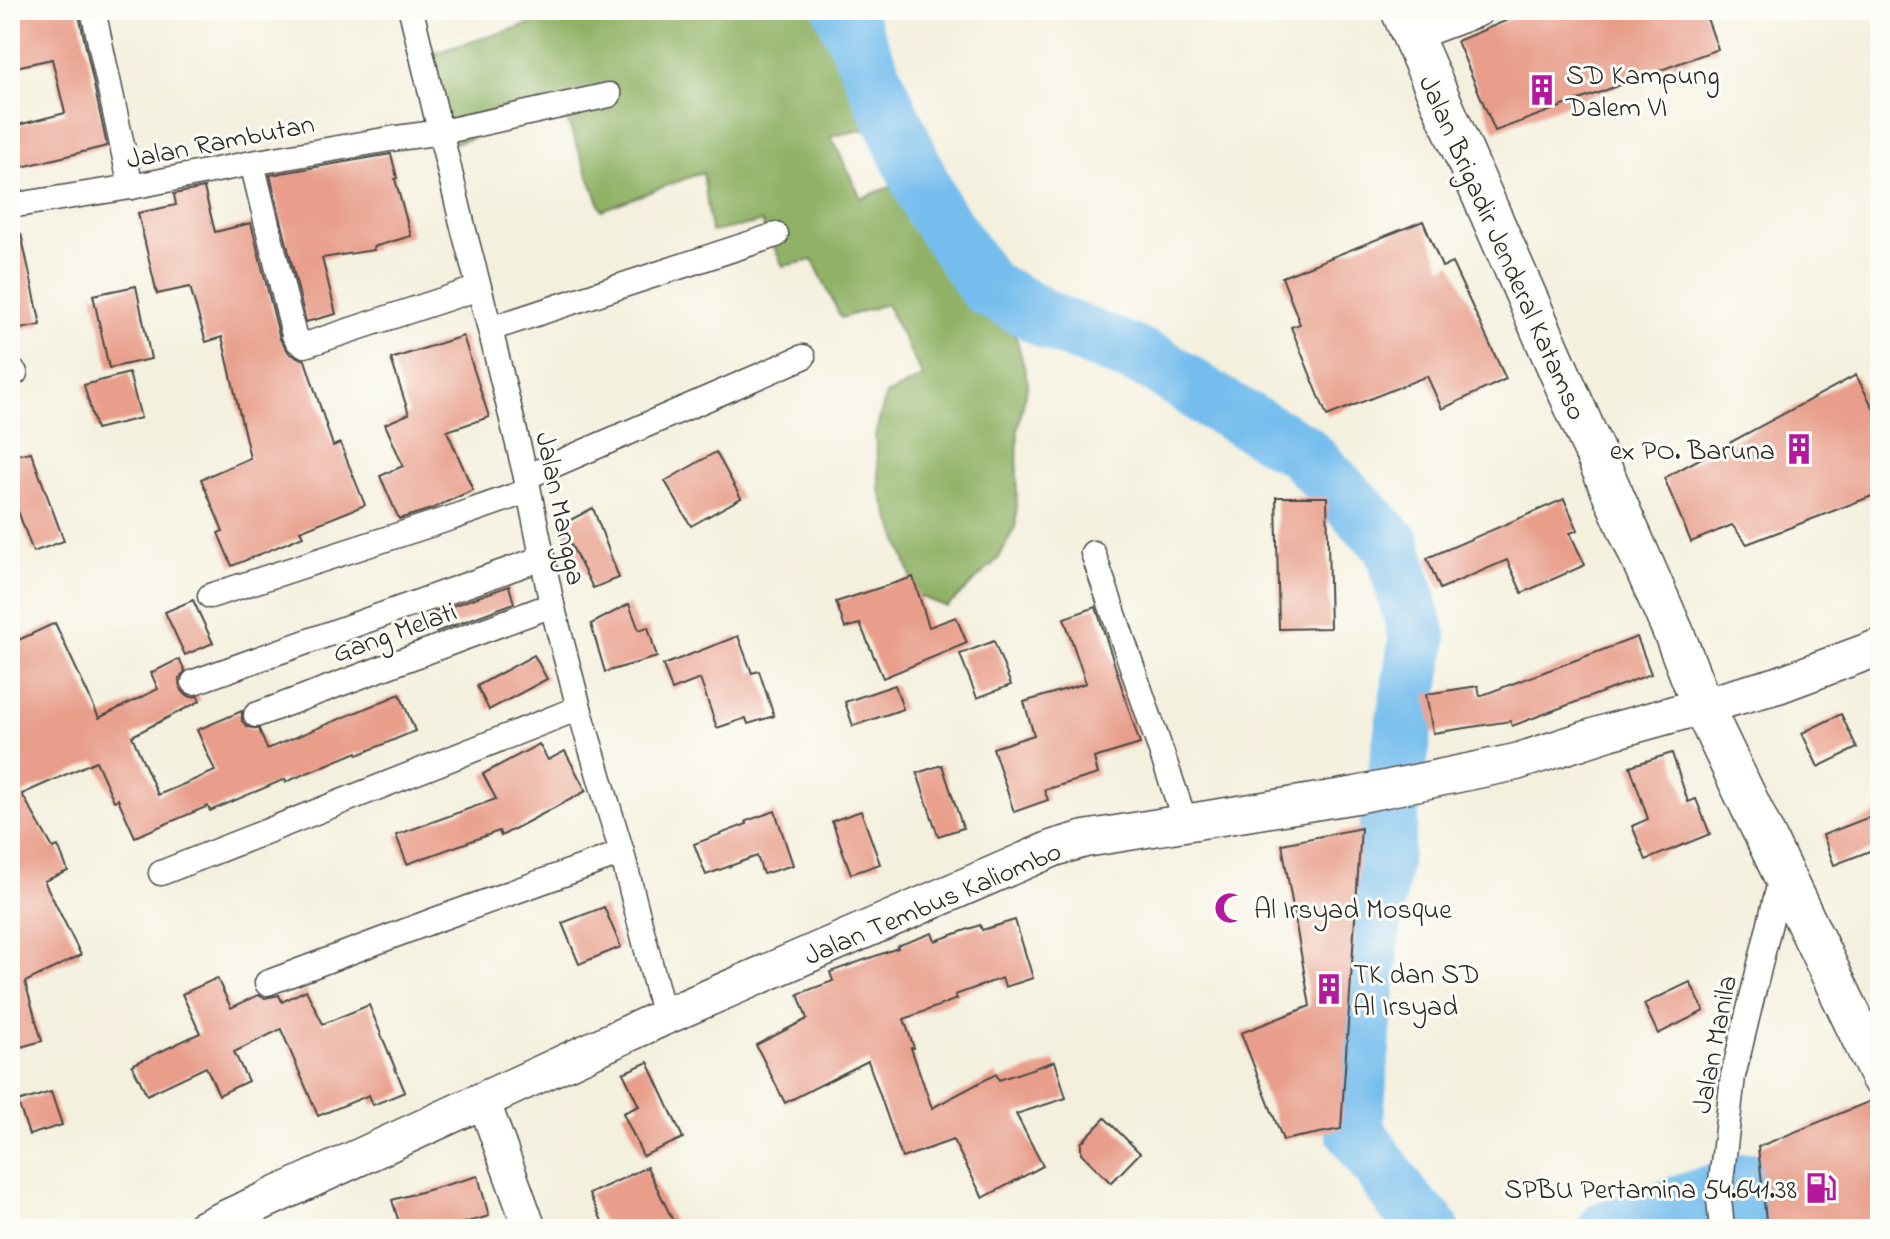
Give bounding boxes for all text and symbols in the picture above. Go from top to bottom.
place label: SD Kampung Dalem VI [1565,57,1720,130]
street label: Jalan Brigadir Jenderal Katamso [1406,69,1596,427]
building icon: SD Kampung Dalem VI [1525,73,1559,107]
street label: Jalan Rambutan [123,105,318,182]
street label: Jalan Mangga [522,428,595,589]
place label: ex PO. Baruna [1610,432,1775,473]
building icon: ex PO. Baruna [1782,432,1816,466]
street label: Gang Melati [327,593,463,676]
street label: Jalan Tembus Kaliombo [798,832,1068,978]
mosque icon: Al Irsyad Mosque [1213,891,1247,925]
place label: Al Irsyad Mosque [1254,891,1452,932]
place label: TK dan SD Al Irsyad [1353,956,1480,1029]
building icon: TK dan SD Al Irsyad [1312,972,1346,1006]
street label: Jalan Manila [1683,972,1750,1117]
place label: SPBU Pertamina 54.641.38 [1504,1171,1797,1212]
fuel station icon: SPBU Pertamina 54.641.38 [1804,1171,1838,1205]

